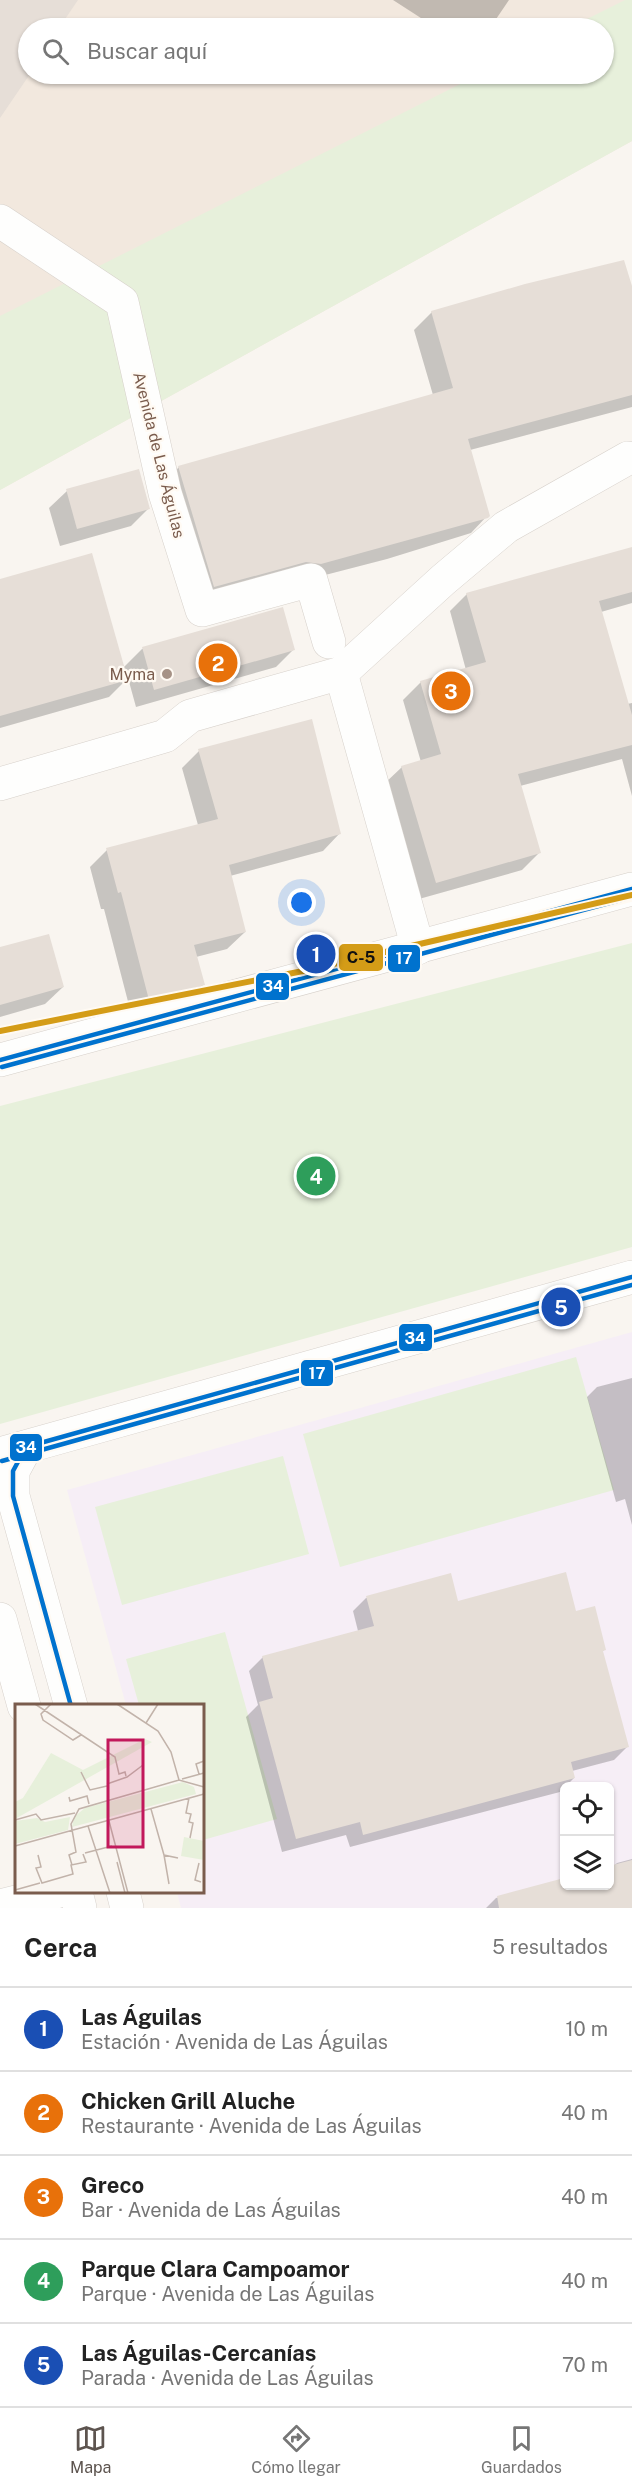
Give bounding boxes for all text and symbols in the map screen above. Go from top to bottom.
search box [18,18,614,84]
icon: search [39,35,72,68]
text: Buscar aquí [87,38,207,64]
street label: Avenida de Las Águilas [129,370,190,540]
pin: 2 [198,640,238,686]
place label: Myma [110,665,155,684]
marker: Myma [160,667,174,681]
pin: 3 [432,668,470,714]
your location [287,888,316,917]
pin: 1 [296,932,336,976]
line badge: C-5 [338,943,384,972]
line badge: 17 [387,944,421,973]
text: C-5 [347,948,375,967]
text: 17 [396,949,412,968]
line badge: 34 [255,972,290,1001]
text: 34 [262,977,284,996]
pin: 4 [296,1154,336,1198]
pin: 5 [542,1284,580,1330]
line badge: 34 [398,1323,433,1352]
text: 34 [404,1329,426,1348]
line badge: 17 [300,1359,334,1387]
text: 17 [309,1364,325,1383]
line badge: 34 [9,1433,43,1462]
text: 34 [15,1438,37,1457]
inset map [15,1704,204,1893]
map controls [560,1782,614,1890]
button: locate [560,1782,614,1836]
button: layers [560,1836,614,1890]
text: Cerca [24,1932,97,1963]
text: 5 resultados [492,1935,608,1959]
text: Las Águilas [81,2004,202,2030]
text: 1 [39,2017,48,2041]
text: 10 m [565,2017,608,2041]
text: Estación · Avenida de Las Águilas [81,2030,388,2054]
text: Chicken Grill Aluche [81,2088,295,2114]
text: 2 [37,2101,50,2125]
text: 40 m [561,2101,608,2125]
text: Restaurante · Avenida de Las Águilas [81,2114,422,2138]
text: Greco [81,2172,144,2198]
text: 3 [37,2185,50,2209]
text: 40 m [561,2185,608,2209]
text: Bar · Avenida de Las Águilas [81,2198,341,2222]
text: Parque Clara Campoamor [81,2256,350,2282]
text: 4 [37,2269,50,2293]
text: 40 m [561,2269,608,2293]
text: Parque · Avenida de Las Águilas [81,2282,374,2306]
text: Las Águilas-Cercanías [81,2340,316,2366]
text: 5 [37,2353,50,2377]
text: 70 m [562,2353,608,2377]
text: Parada · Avenida de Las Águilas [81,2366,374,2390]
tab: Mapa [70,2422,111,2477]
tab: Cómo llegar [251,2422,341,2477]
tab: Guardados [481,2422,562,2477]

